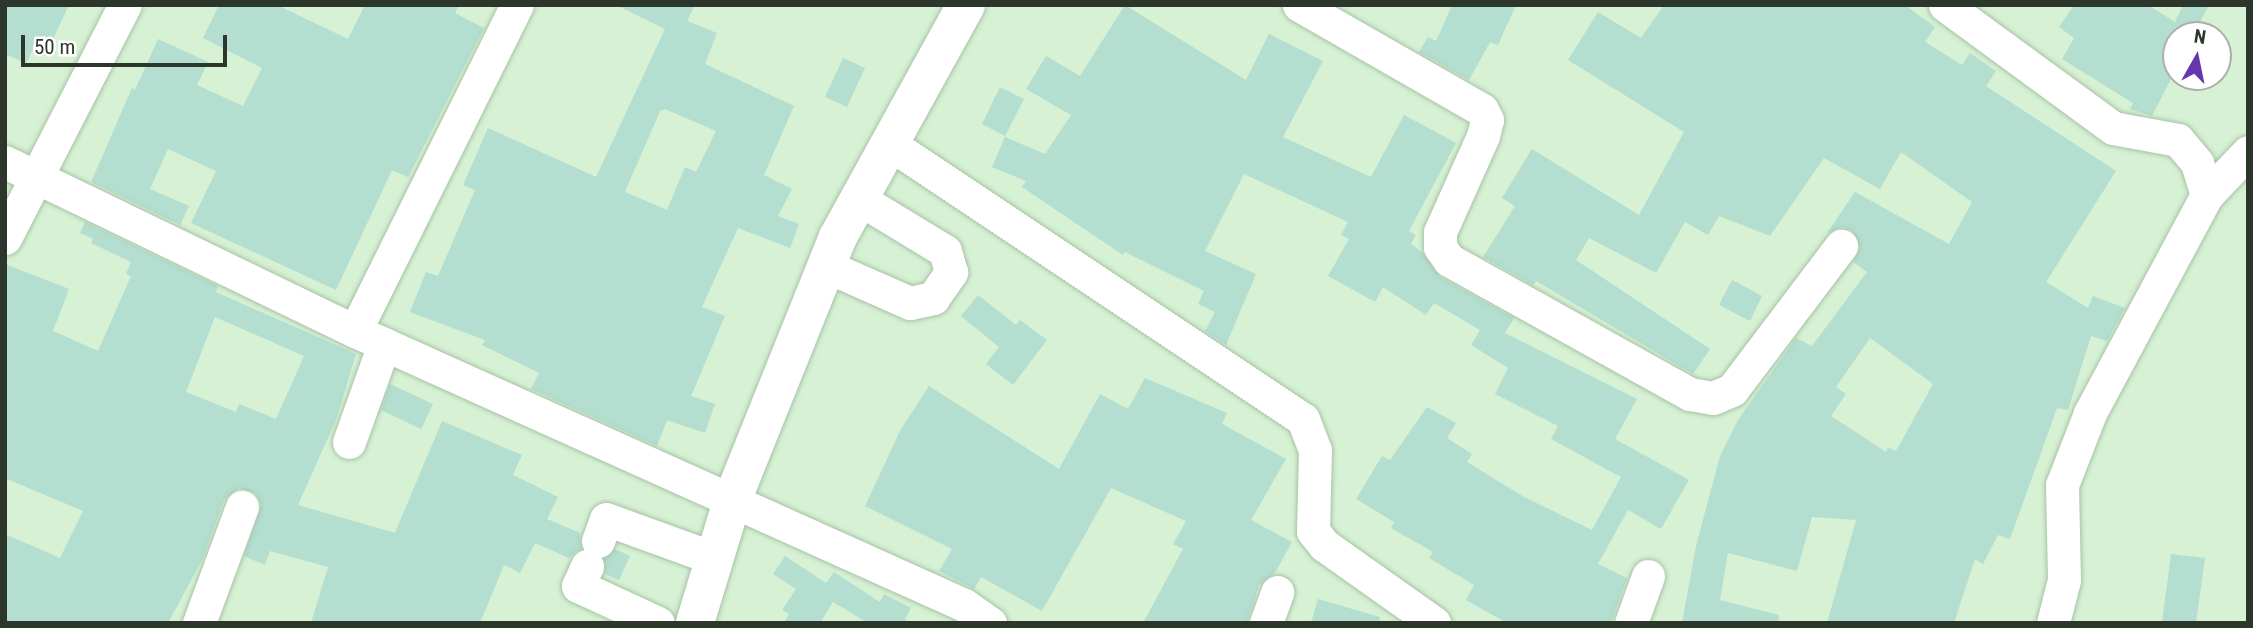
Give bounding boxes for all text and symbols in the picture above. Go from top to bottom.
scale bar [24,21,231,65]
north arrow [2162,21,2232,91]
text: N [2192,24,2208,49]
text: 50 m [34,35,75,59]

